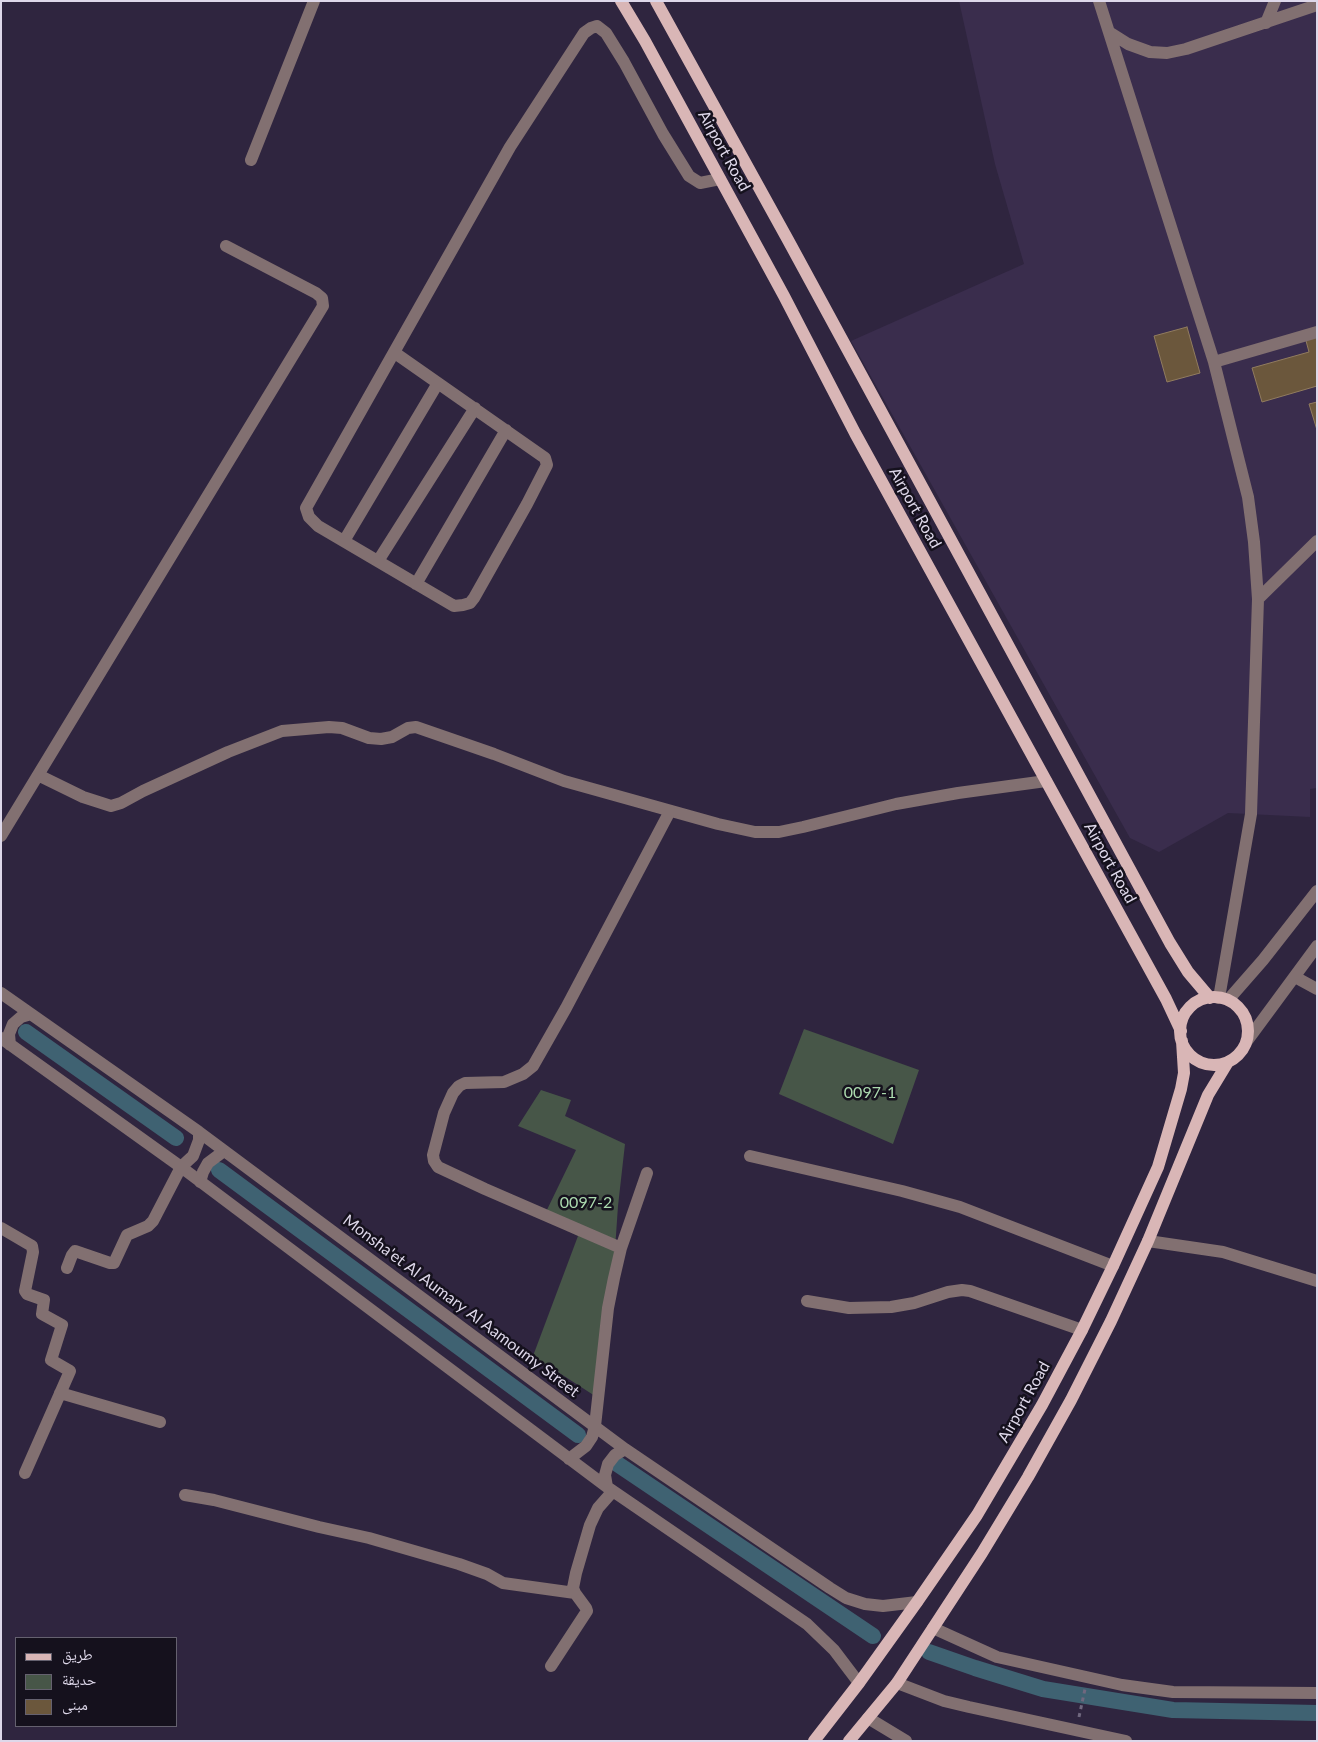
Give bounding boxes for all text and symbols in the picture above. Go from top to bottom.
street label: Airport Road [694,107,754,195]
street label: Airport Road [885,464,945,552]
street label: Airport Road [1080,819,1140,907]
park label: 0097-1 [844,1083,896,1103]
park label: 0097-2 [560,1193,612,1213]
street label: Monsha'et Al Aumary Al Aamoumy Street [339,1211,583,1401]
street label: Airport Road [994,1358,1054,1446]
legend [15,1637,178,1727]
text: طريق [62,1645,93,1663]
text: حديقة [62,1670,96,1688]
text: مبنى [62,1695,88,1713]

